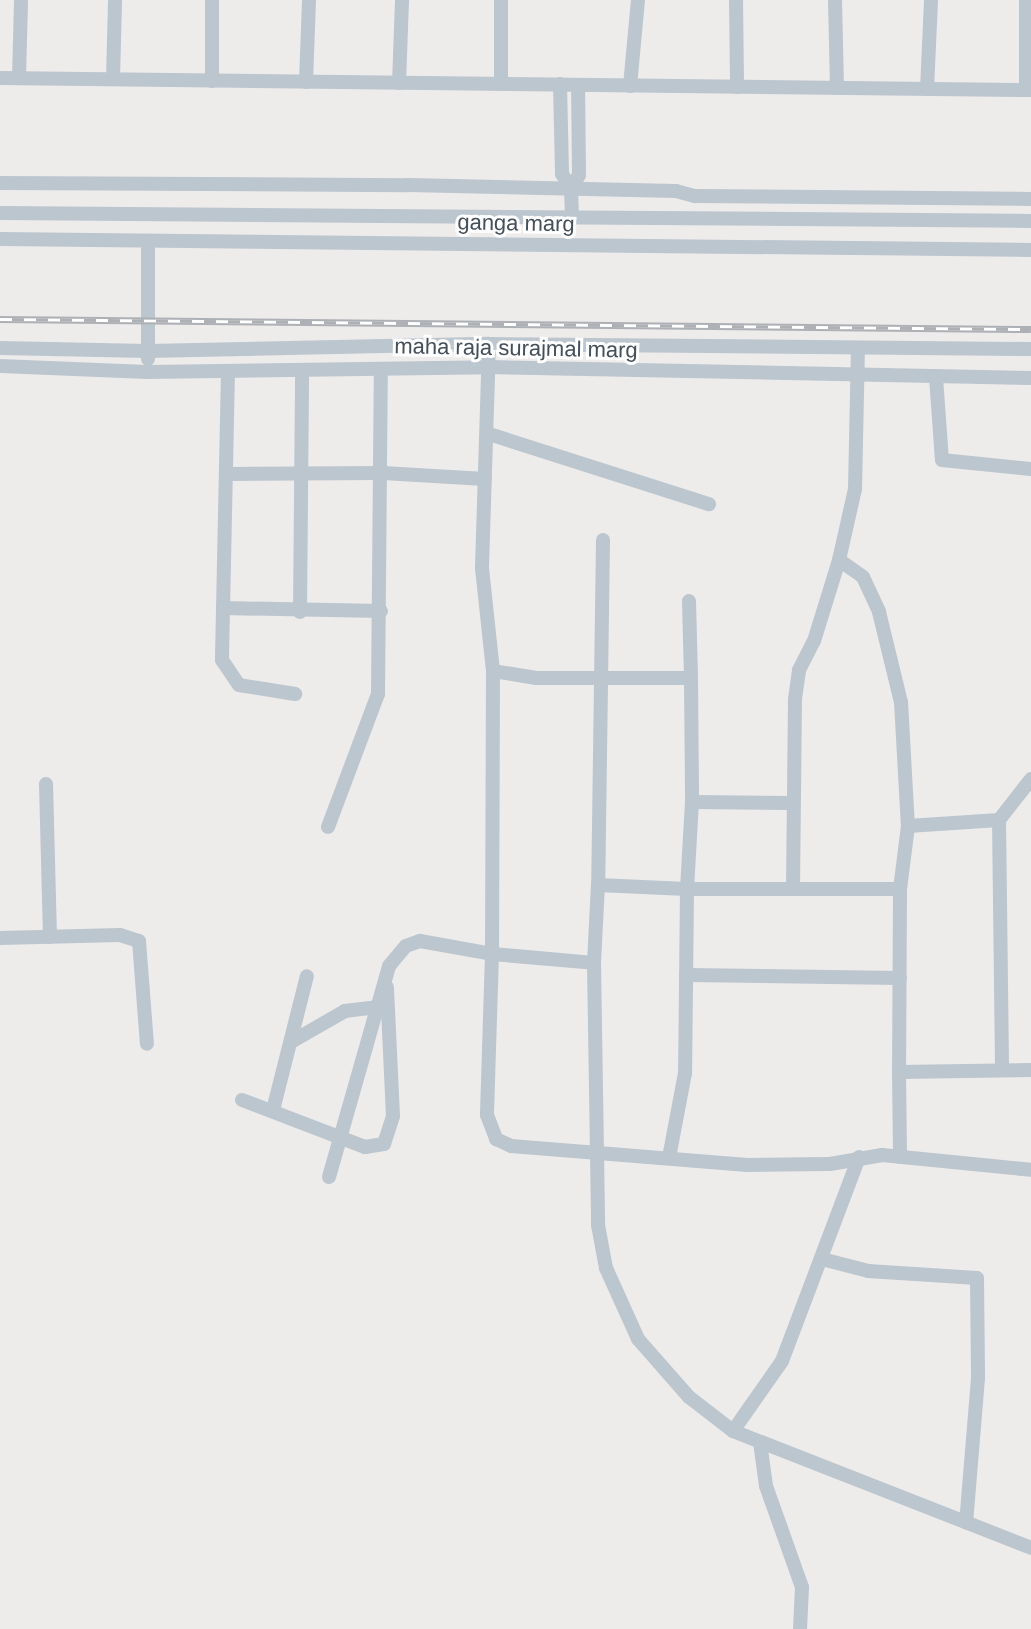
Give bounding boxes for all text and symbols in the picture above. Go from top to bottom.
street label: ganga marg [457,209,575,237]
street label: maha raja surajmal marg [394,333,638,363]

